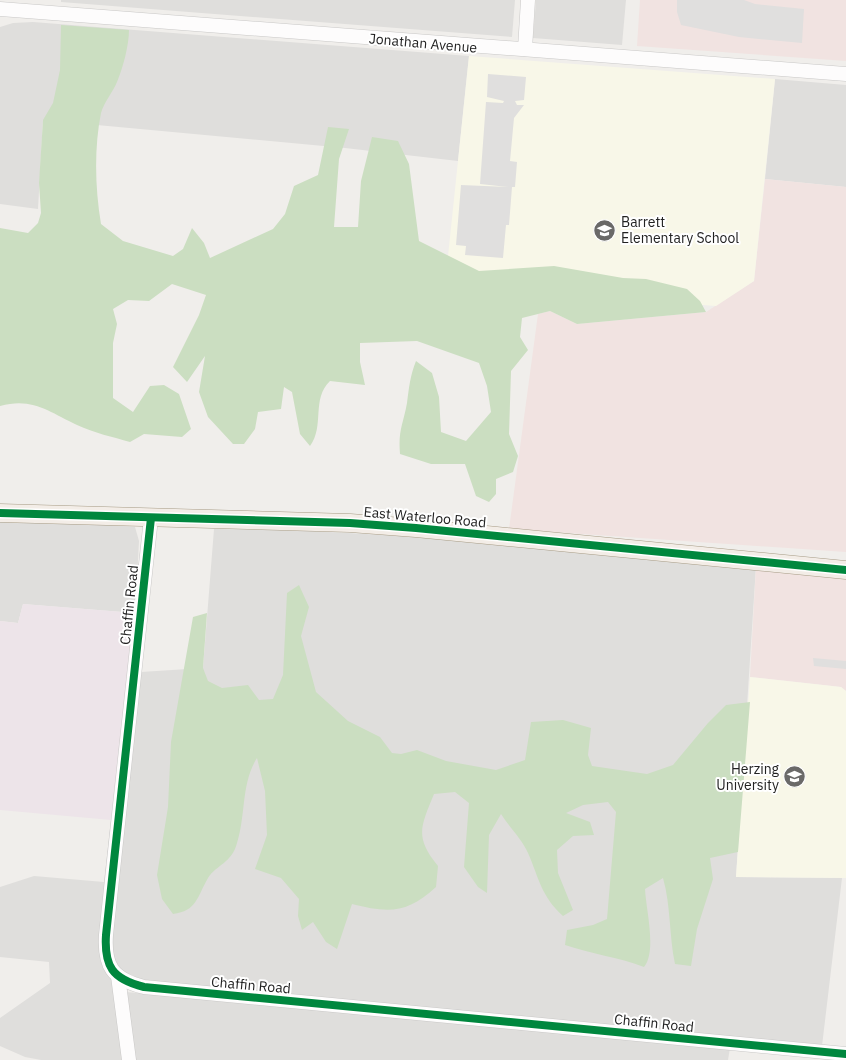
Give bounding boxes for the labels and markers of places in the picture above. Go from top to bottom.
place label: Barrett Elementary School [621,213,739,247]
school or university icon: Barrett Elementary School [593,218,617,242]
place label: Herzing University [716,760,780,794]
school or university icon: Herzing University [783,765,807,789]

